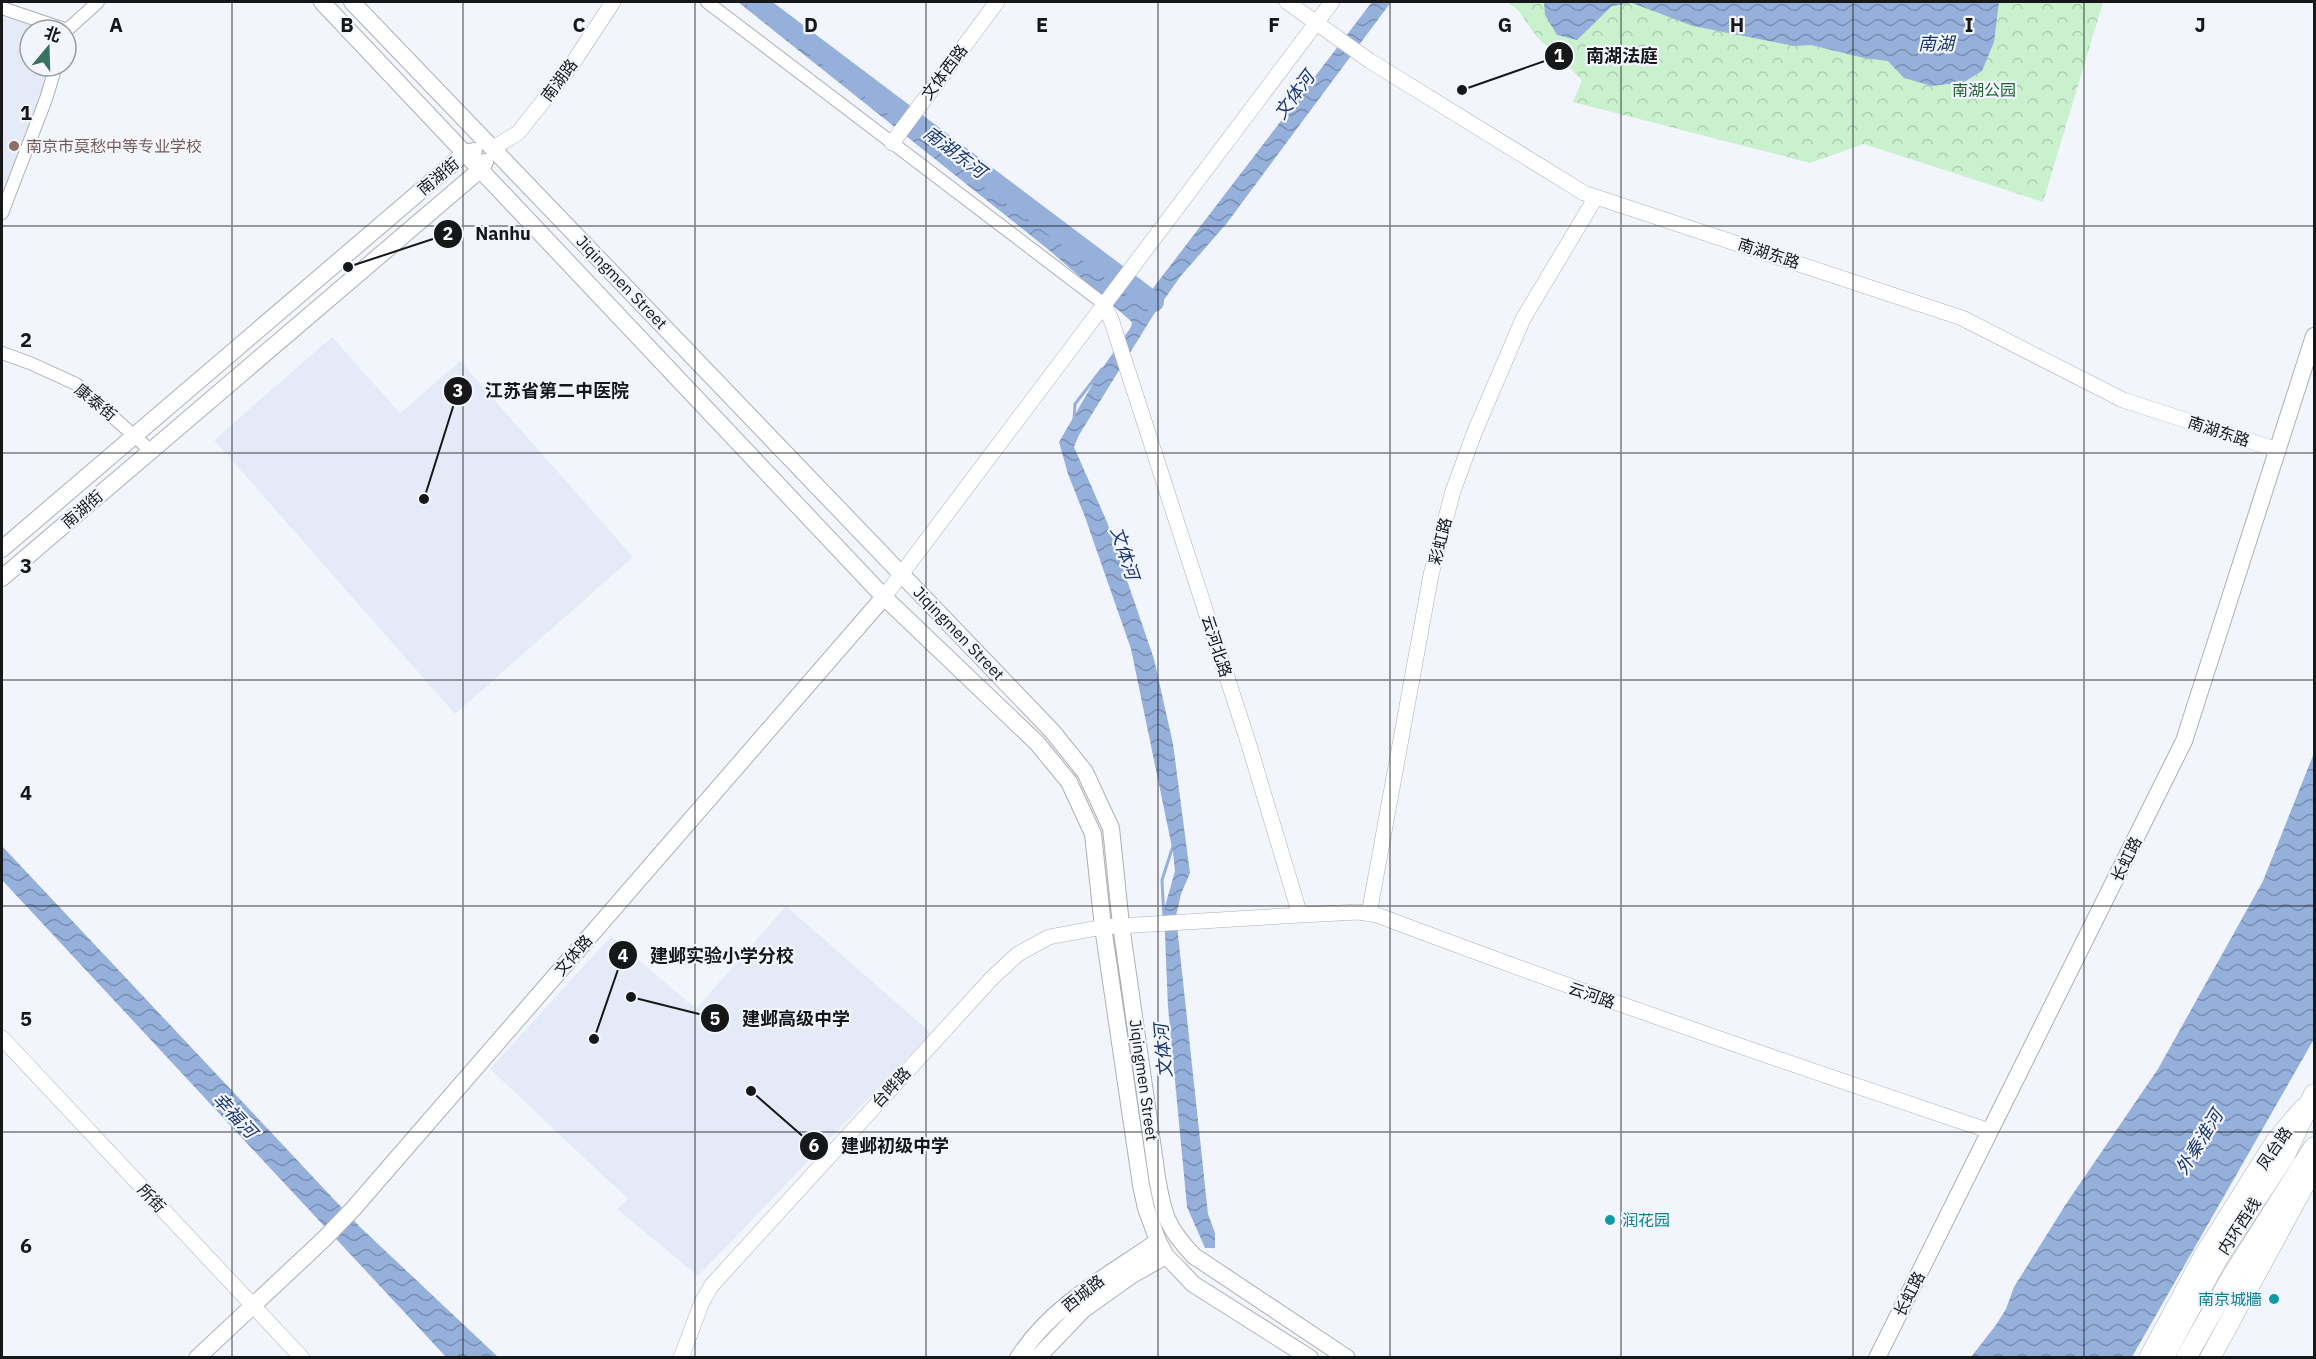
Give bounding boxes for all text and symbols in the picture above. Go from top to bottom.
text: A [109,11,123,38]
text: B [340,11,354,38]
text: C [572,11,586,38]
text: D [804,11,818,38]
text: E [1036,11,1048,38]
text: F [1268,11,1280,38]
text: G [1498,11,1512,38]
text: H [1730,11,1744,38]
text: I [1965,11,1973,38]
text: J [2194,11,2206,38]
north arrow [18,18,78,78]
text: 北 [42,22,64,46]
water label: 南湖 [1918,32,1957,55]
callout: 南湖法庭 [1544,38,1670,74]
street label: 文体西路 [917,40,971,104]
text: 1 [1554,44,1565,67]
text: 南湖法庭 [1586,44,1658,67]
street label: 南湖路 [537,55,581,105]
water label: 文体河 [1269,64,1321,123]
park label: 南湖公园 [1952,80,2016,100]
text: 1 [20,99,32,126]
water label: 南湖东河 [919,121,993,185]
place label: 南京市莫愁中等专业学校 [26,136,202,156]
marker: 南京市莫愁中等专业学校 [7,139,21,153]
street label: 南湖街 [413,153,463,199]
callout: Nanhu [433,216,543,252]
text: 2 [443,222,453,245]
text: Nanhu [475,222,531,245]
street label: Jiqingmen Street [572,231,672,333]
street label: 南湖东路 [1735,234,1803,272]
text: 2 [20,326,32,353]
callout: 江苏省第二中医院 [443,373,641,409]
street label: 康泰街 [71,379,121,425]
text: 3 [453,379,463,402]
text: 江苏省第二中医院 [485,379,629,402]
street label: 南湖东路 [2185,412,2253,450]
street label: 南湖街 [57,486,107,532]
street label: 彩虹路 [1424,515,1456,567]
water label: 文体河 [1106,524,1145,585]
text: 3 [20,552,32,579]
street label: Jiqingmen Street [909,582,1009,684]
street label: 云河北路 [1198,612,1236,680]
text: 4 [20,779,32,806]
street label: 长虹路 [2106,833,2146,885]
street label: 文体路 [550,930,596,980]
callout: 建邺实验小学分校 [608,937,806,973]
text: 4 [618,944,629,967]
text: 建邺实验小学分校 [650,944,794,967]
street label: 云河路 [1566,978,1618,1012]
callout: 建邺高级中学 [700,1000,862,1036]
text: 5 [20,1005,32,1032]
text: 5 [710,1007,721,1030]
text: 建邺高级中学 [742,1007,850,1030]
street label: Jiqingmen Street [1126,1018,1162,1142]
water label: 文体河 [1149,1020,1177,1079]
street label: 台晔路 [867,1063,915,1111]
water label: 幸福河 [208,1087,264,1145]
water label: 外秦淮河 [2170,1103,2229,1179]
street label: 凤台路 [2252,1123,2296,1173]
callout: 建邺初级中学 [799,1128,961,1164]
text: 6 [809,1134,820,1157]
text: 建邺初级中学 [841,1134,949,1157]
street label: 所街 [134,1179,170,1217]
street label: 内环西线 [2213,1194,2265,1258]
place label: 润花园 [1622,1210,1670,1230]
marker: 润花园 [1603,1213,1617,1227]
text: 6 [20,1232,32,1259]
street label: 长虹路 [1889,1268,1929,1320]
street label: 西城路 [1058,1270,1108,1316]
place label: 南京城牆 [2198,1289,2262,1309]
marker: 南京城牆 [2267,1292,2281,1306]

